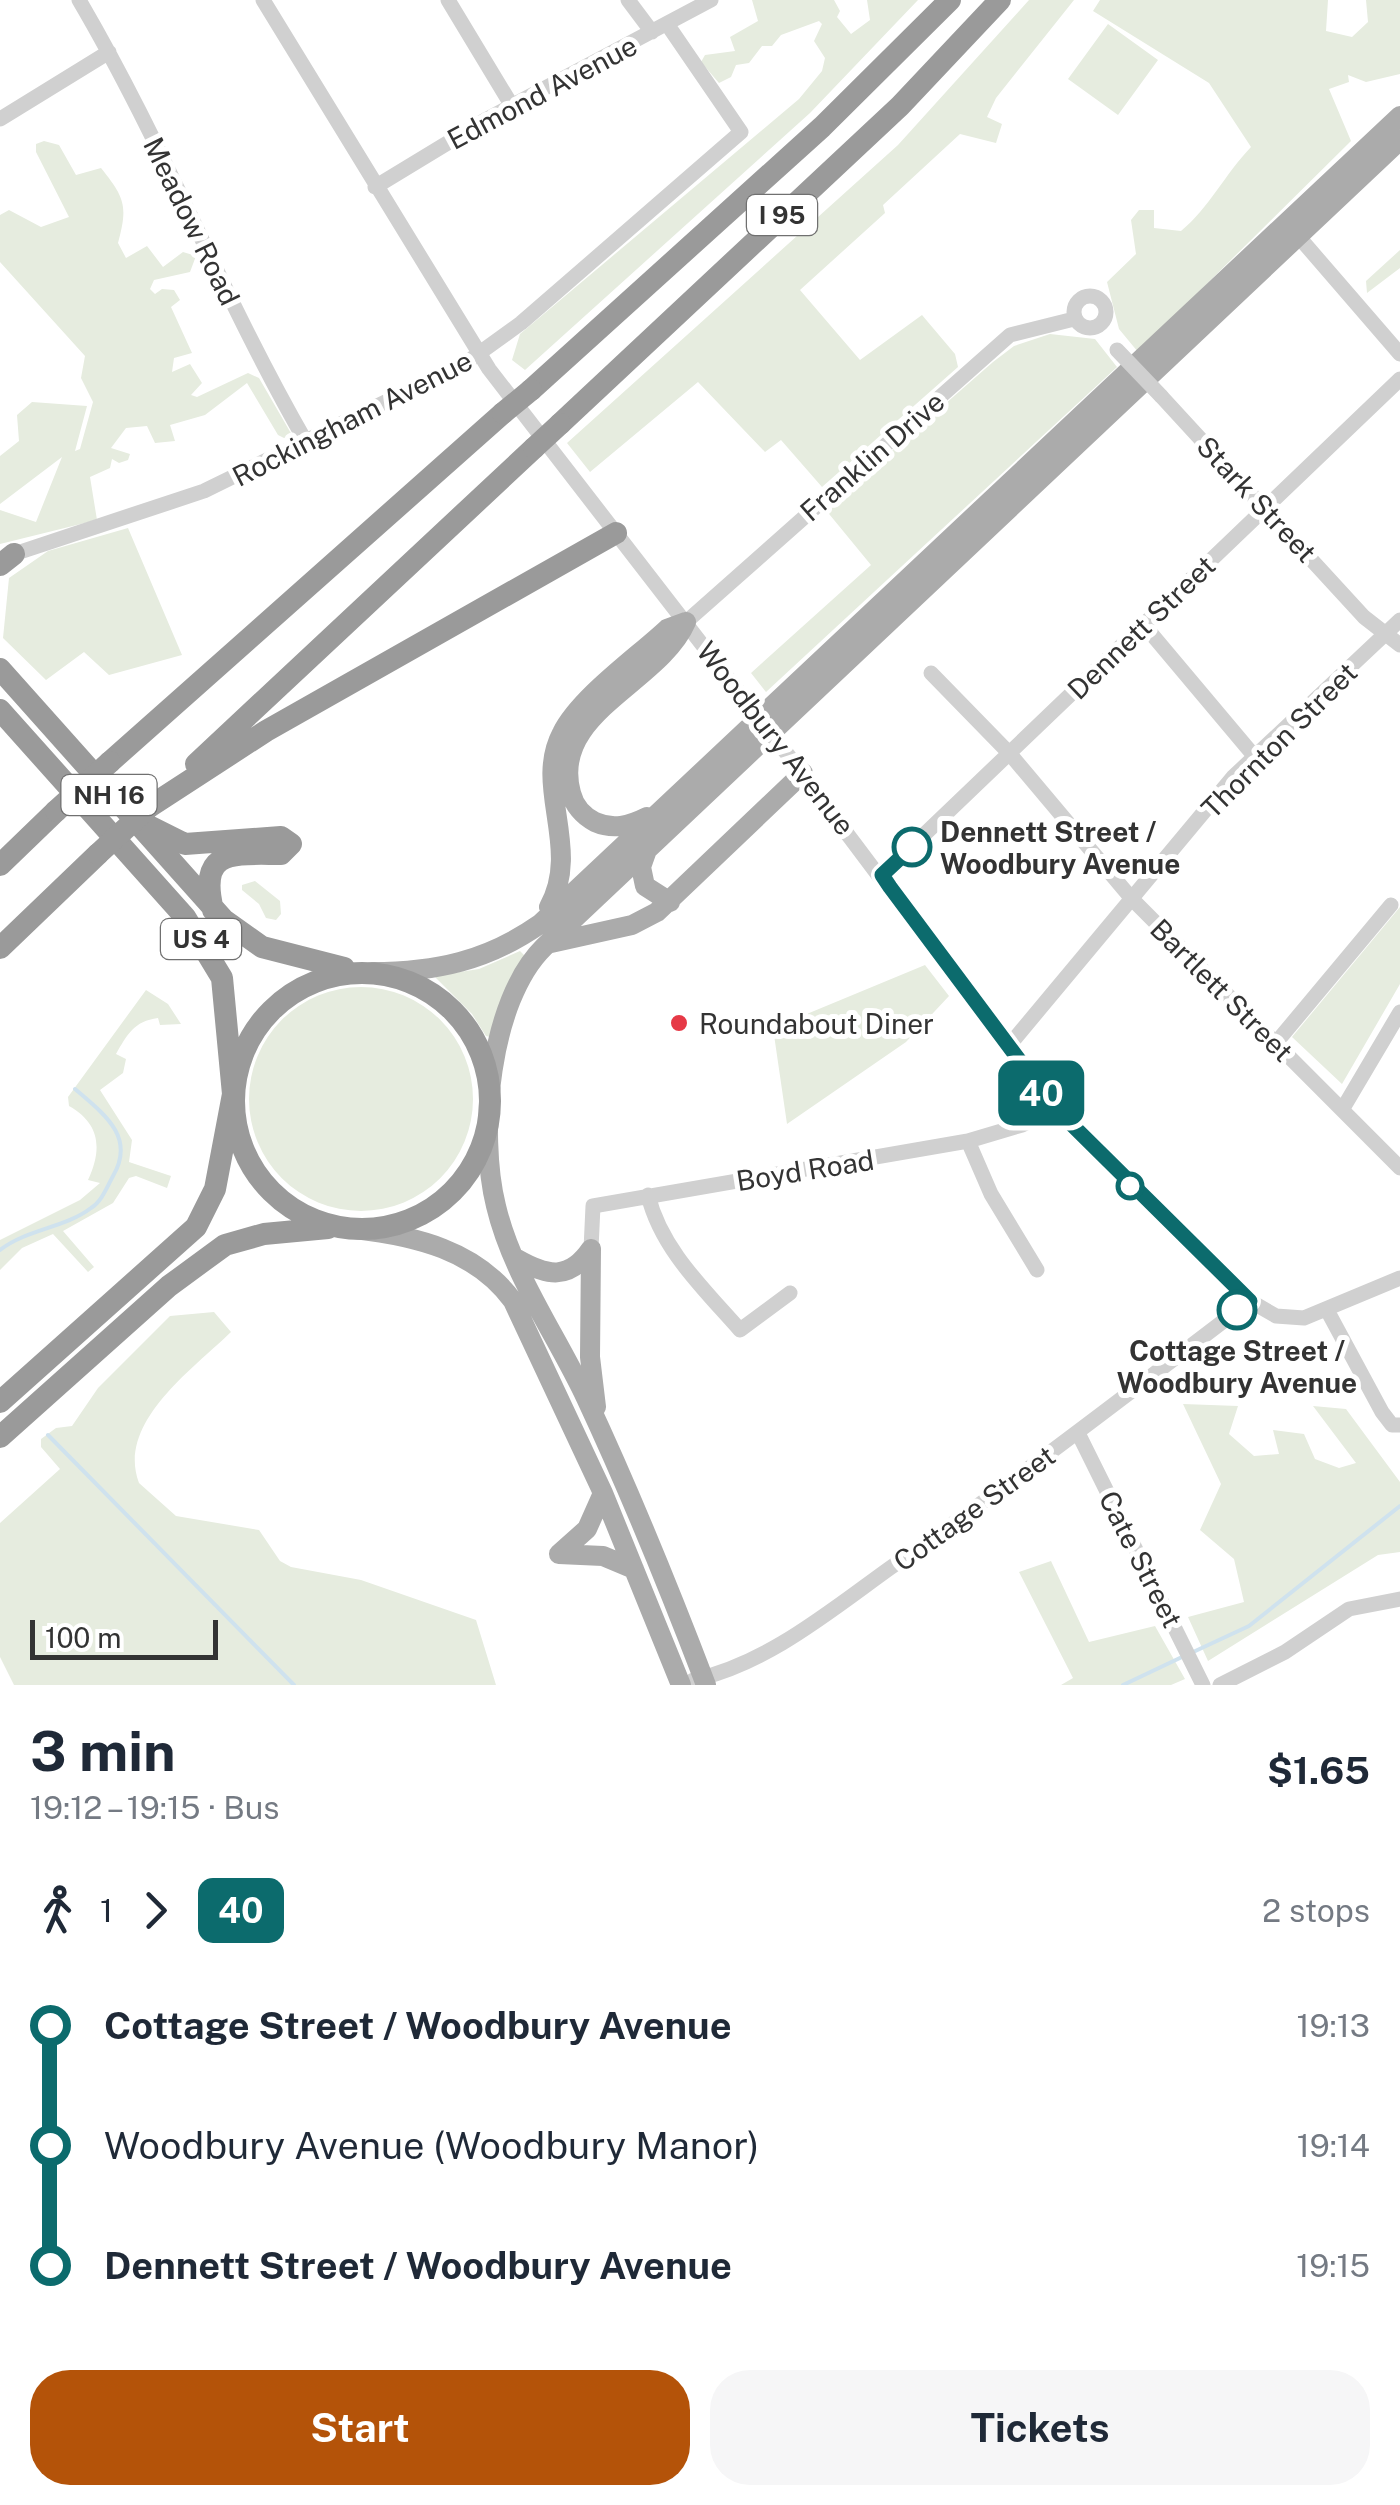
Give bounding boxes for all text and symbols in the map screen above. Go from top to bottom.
street label: Edmond Avenue [442,28,642,156]
street label: Meadow Road [137,132,247,310]
road number: I 95 [747,195,817,235]
street label: Rockingham Avenue [227,343,477,493]
street label: Franklin Drive [793,385,951,527]
street label: Stark Street [1190,429,1324,569]
street label: Dennett Street [1061,549,1221,705]
street label: Woodbury Avenue [690,635,862,841]
street label: Thornton Street [1194,655,1364,825]
road number: NH 16 [62,775,156,815]
place label: Dennett Street / Woodbury Avenue [940,815,1180,880]
marker: Dennett Street / Woodbury Avenue [893,828,931,866]
street label: Bartlett Street [1144,912,1300,1068]
road number: US 4 [161,919,241,959]
place label: Roundabout Diner [699,1007,934,1040]
marker: Roundabout Diner [668,1012,690,1034]
line badge: 40 [996,1060,1086,1126]
text: 40 [1018,1073,1064,1114]
street label: Boyd Road [734,1143,876,1197]
unlabelled marker [1117,1173,1143,1199]
marker: Cottage Street / Woodbury Avenue [1218,1291,1256,1329]
place label: Cottage Street / Woodbury Avenue [1117,1334,1357,1399]
street label: Cottage Street [887,1438,1061,1578]
street label: Cate Street [1093,1485,1189,1633]
scale bar [30,1615,218,1660]
text: 100 m [45,1621,122,1654]
text: 3 min [30,1719,176,1783]
text: $1.65 [1267,1748,1370,1793]
text: 19:12 – 19:15 · Bus [30,1789,279,1826]
icon: walk [30,1883,85,1938]
icon: forward [128,1883,183,1938]
text: 40 [218,1890,264,1931]
text: 1 [100,1892,113,1929]
text: 2 stops [1262,1892,1370,1929]
text: Cottage Street / Woodbury Avenue [104,2003,732,2048]
text: 19:13 [1297,2007,1370,2044]
text: Woodbury Avenue (Woodbury Manor) [104,2123,759,2168]
text: 19:14 [1297,2127,1370,2164]
text: Dennett Street / Woodbury Avenue [104,2243,732,2288]
text: 19:15 [1296,2247,1370,2284]
button: Start [30,2370,690,2485]
button: Tickets [710,2370,1370,2485]

